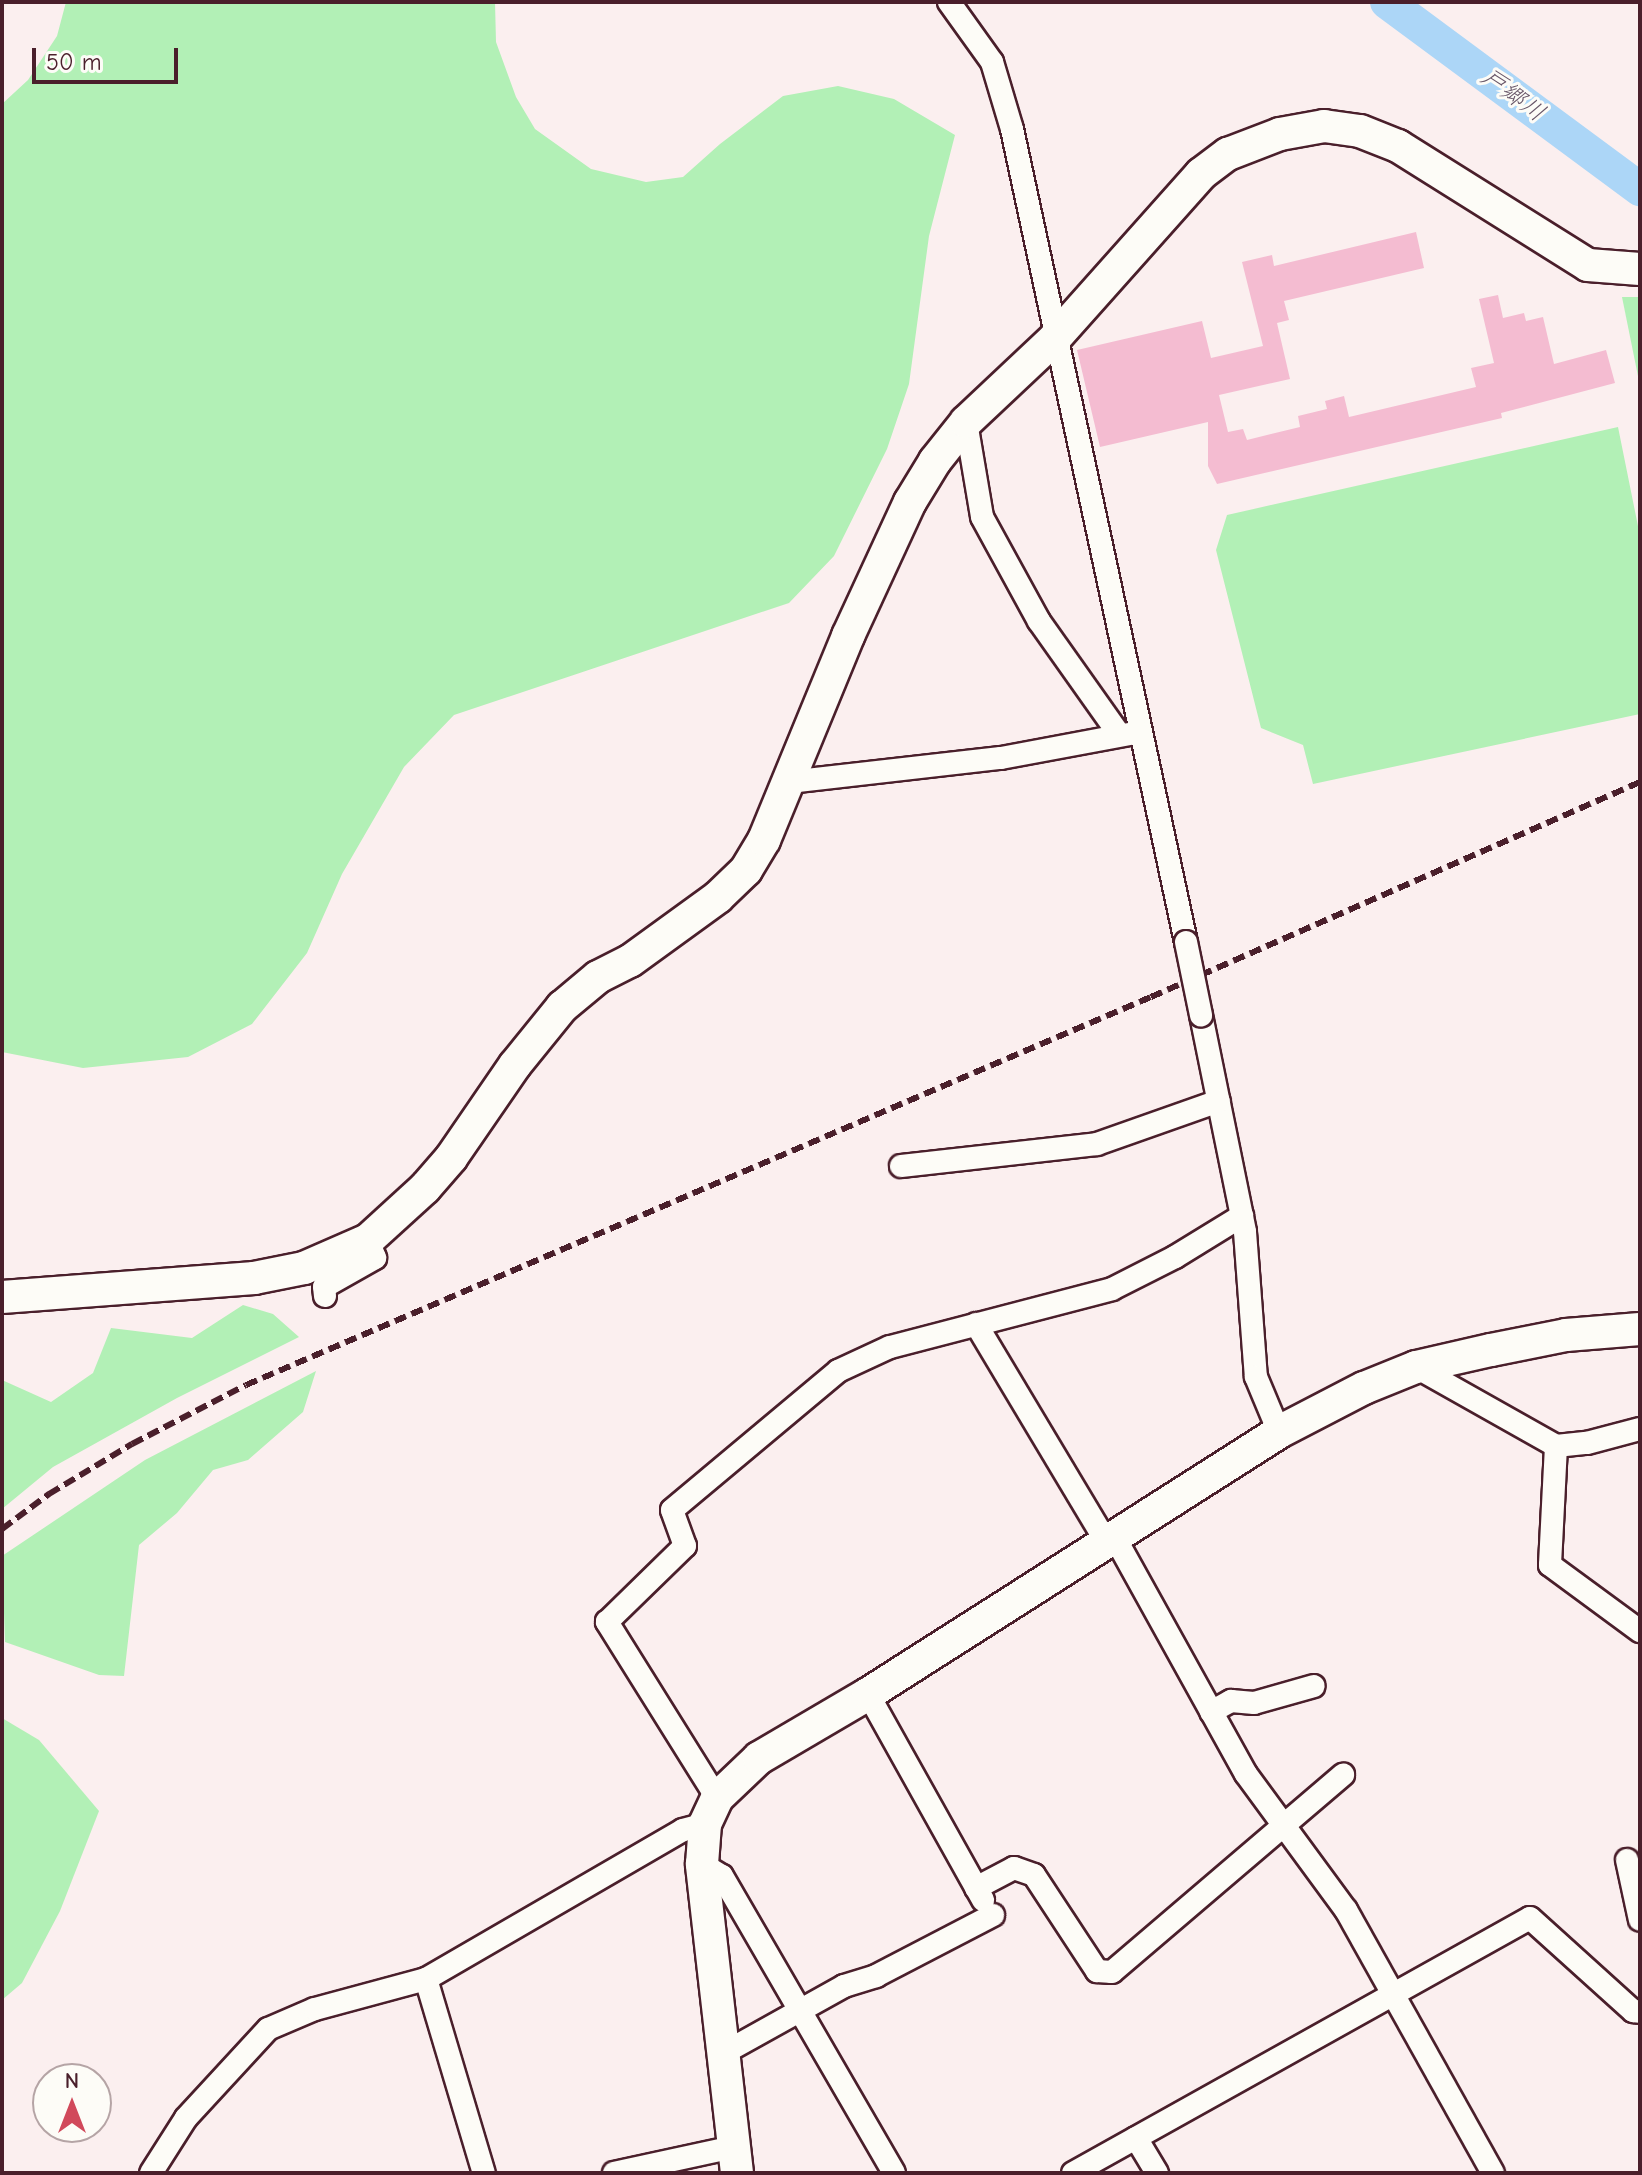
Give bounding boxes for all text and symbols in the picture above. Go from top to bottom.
scale bar [36,32,182,82]
text: 50 m [46,48,102,76]
water label: 戸郷川 [1475,62,1551,128]
north arrow [32,2063,112,2143]
text: N [65,2068,79,2094]

